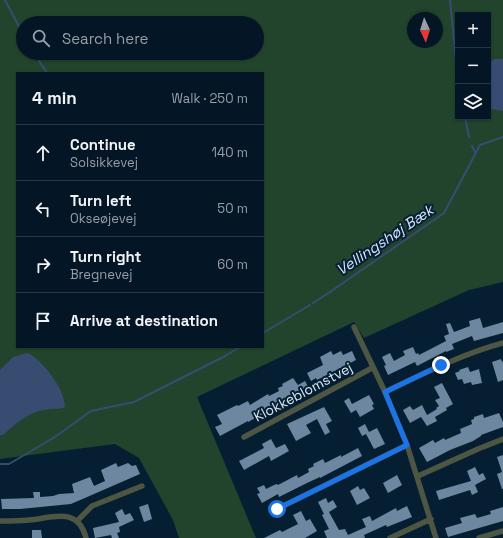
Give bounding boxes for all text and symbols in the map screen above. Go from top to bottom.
north arrow [407,12,443,48]
map controls [455,12,491,120]
button: + [455,12,491,48]
search box [16,16,264,60]
icon: search [30,27,52,49]
text: Search here [62,29,148,48]
button: − [455,48,491,84]
button: layers [455,84,491,120]
text: 4 min [32,87,77,109]
text: Walk · 250 m [172,90,248,107]
text: Continue [70,135,136,154]
icon: ahead [32,142,54,164]
text: 140 m [212,144,248,161]
text: Solsikkevej [70,154,138,171]
text: Turn left [70,191,132,210]
icon: left [32,198,54,220]
water label: Vellingshøj Bæk [332,199,439,279]
text: 50 m [217,200,248,217]
text: Okseøjevej [70,210,136,227]
text: Turn right [70,247,141,266]
icon: right [32,254,54,276]
text: 60 m [217,256,248,273]
text: Bregnevej [70,266,132,283]
icon: arrive [32,310,54,332]
text: Arrive at destination [70,311,218,330]
route end [432,356,450,374]
street label: Klokkeblomstvej [250,358,356,426]
route start [268,500,286,518]

